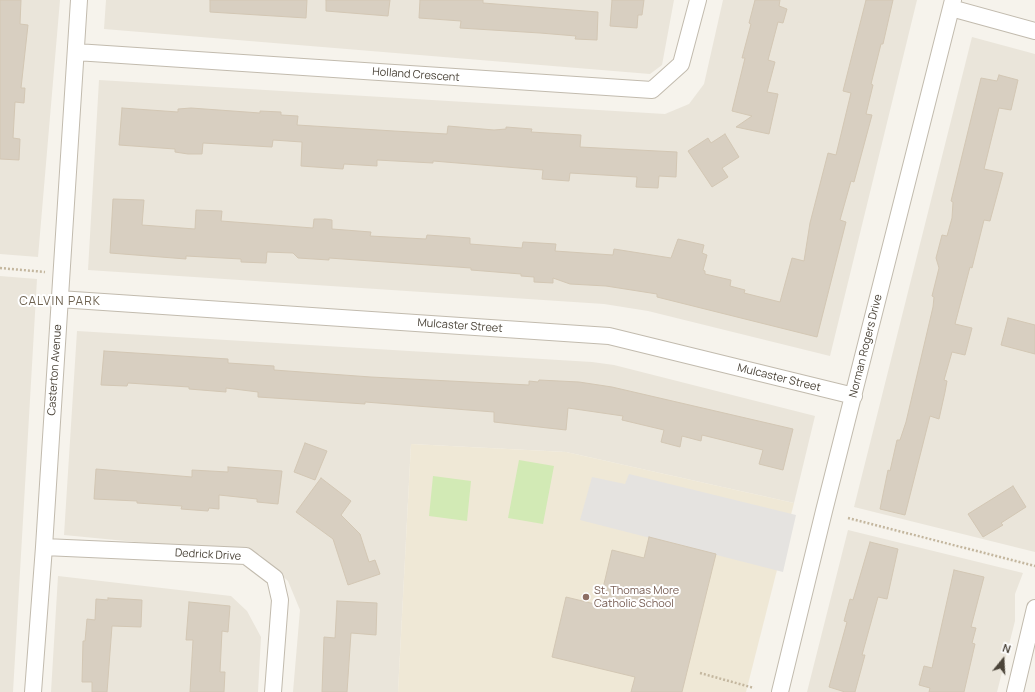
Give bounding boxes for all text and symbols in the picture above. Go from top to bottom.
street label: Holland Crescent [372,65,460,85]
street label: Norman Rogers Drive [847,293,885,399]
district label: CALVIN PARK [19,295,101,309]
street label: Mulcaster Street [417,316,503,336]
street label: Casterton Avenue [45,324,65,416]
street label: Mulcaster Street [736,361,822,395]
street label: Dedrick Drive [175,547,241,563]
place label: St. Thomas More Catholic School [594,584,679,610]
marker: St. Thomas More Catholic School [581,592,591,602]
north arrow [983,640,1023,680]
text: N [1001,640,1013,656]

